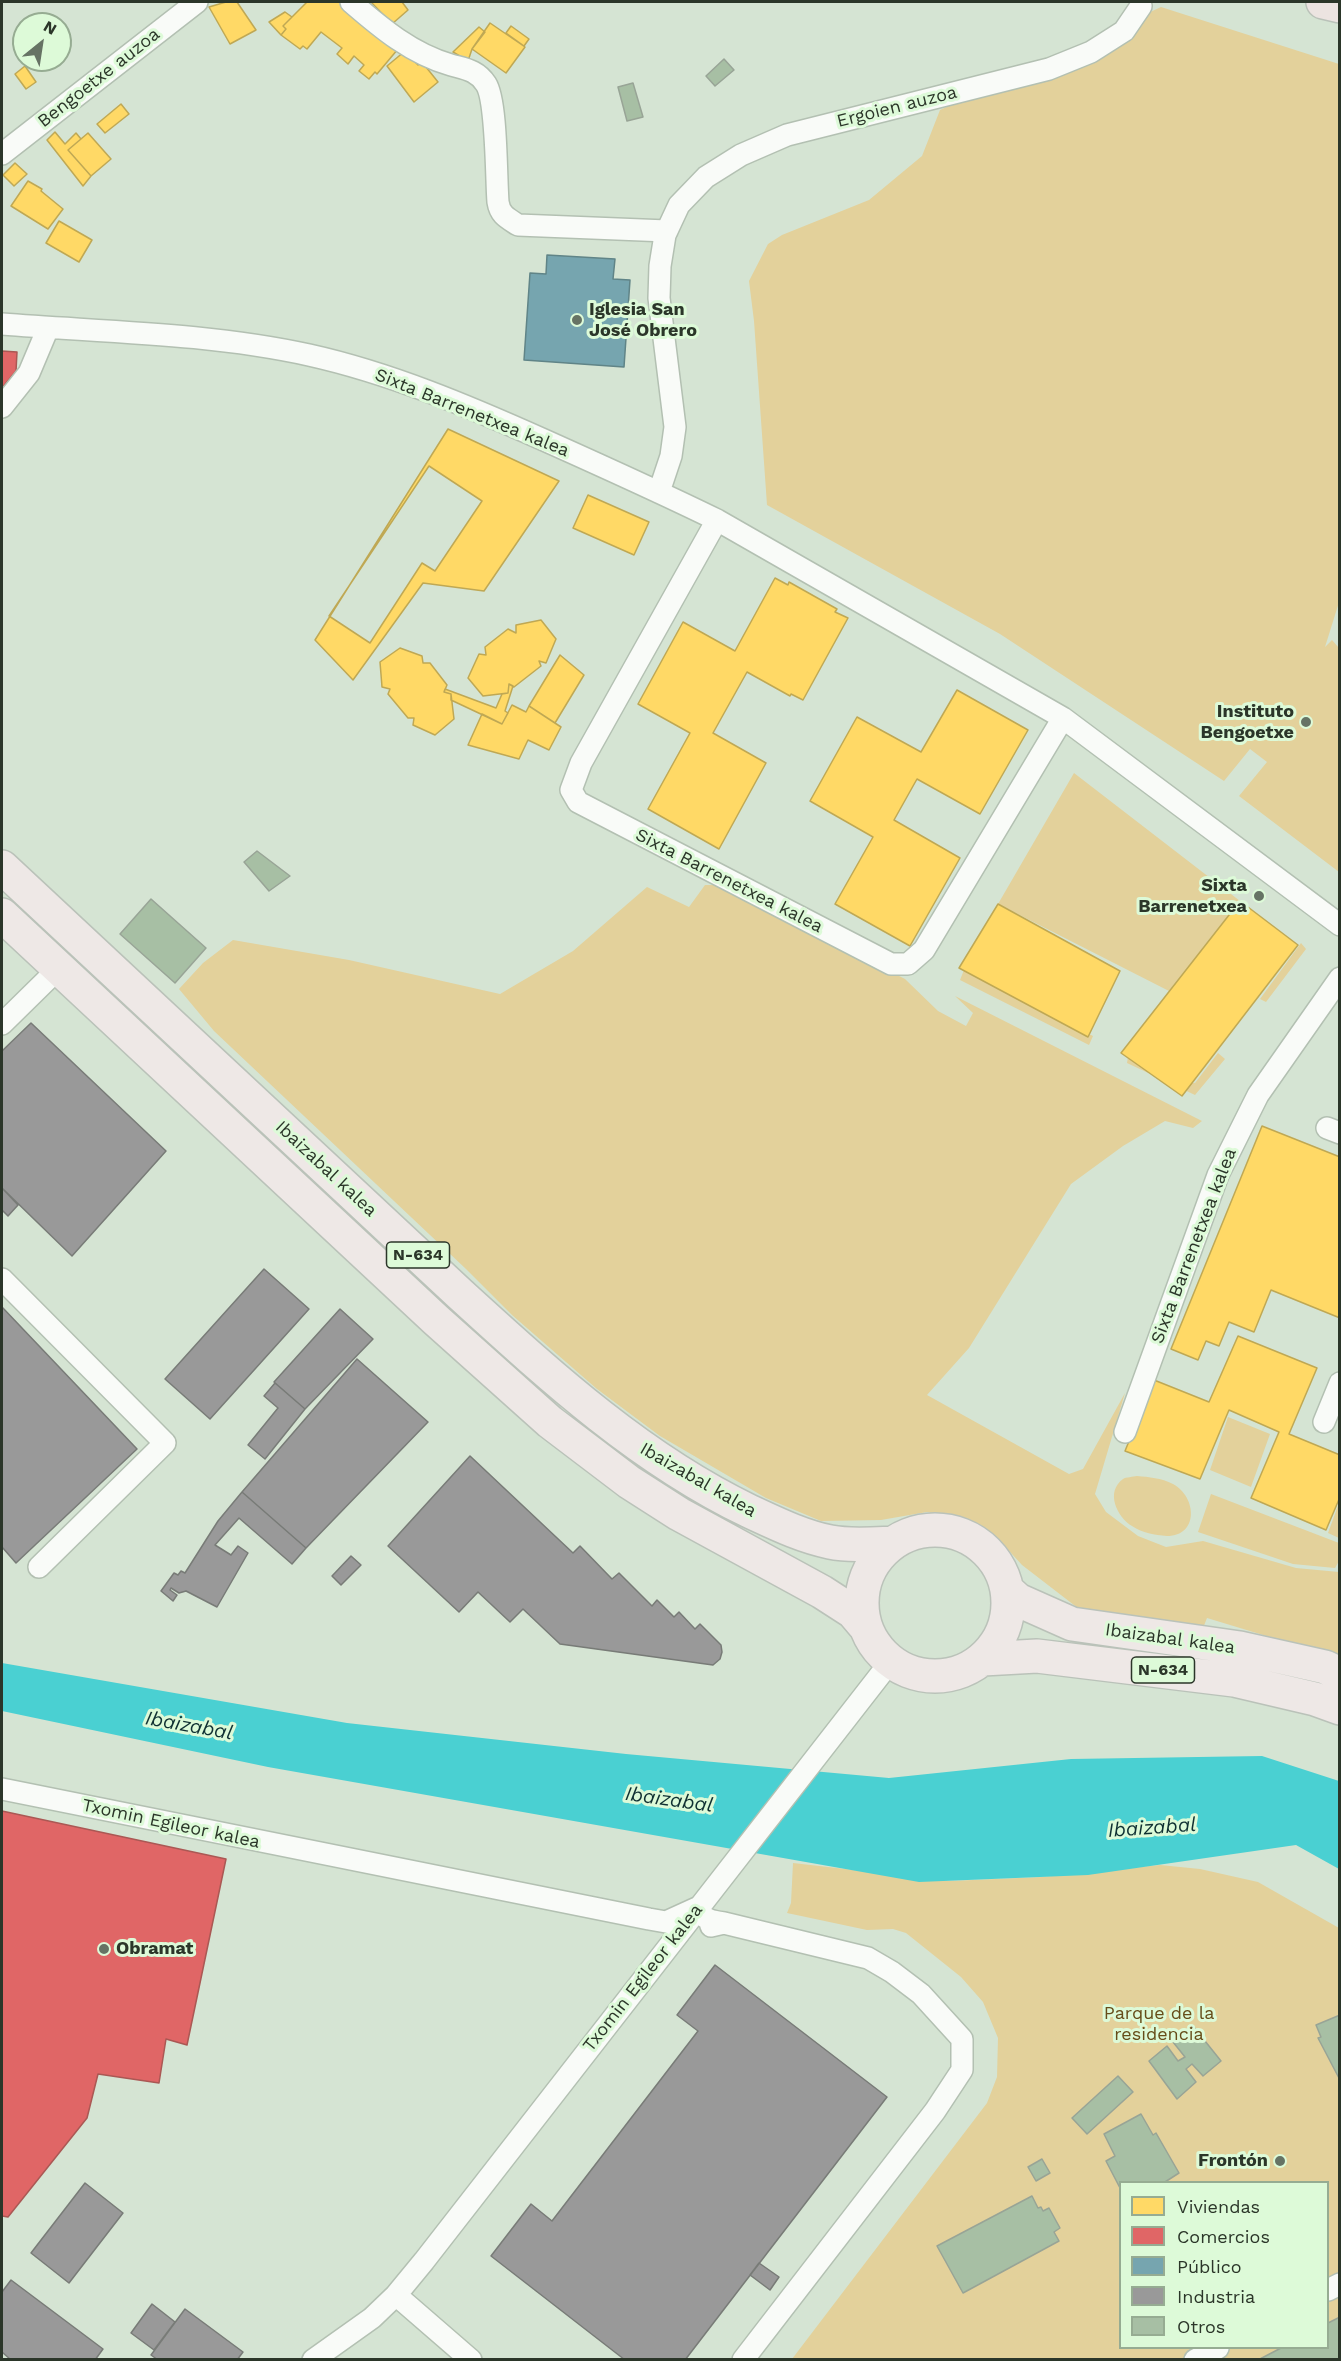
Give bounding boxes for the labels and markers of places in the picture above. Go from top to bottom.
place label: Iglesia San José Obrero [589,299,697,342]
marker: Iglesia San José Obrero [570,313,584,327]
place label: Instituto Bengoetxe [1201,701,1294,744]
marker: Instituto Bengoetxe [1299,715,1313,729]
place label: Sixta Barrenetxea [1138,875,1247,918]
marker: Sixta Barrenetxea [1252,889,1266,903]
place label: Obramat [116,1938,193,1960]
marker: Obramat [97,1942,111,1956]
place label: Frontón [1198,2150,1268,2172]
marker: Frontón [1273,2154,1287,2168]

